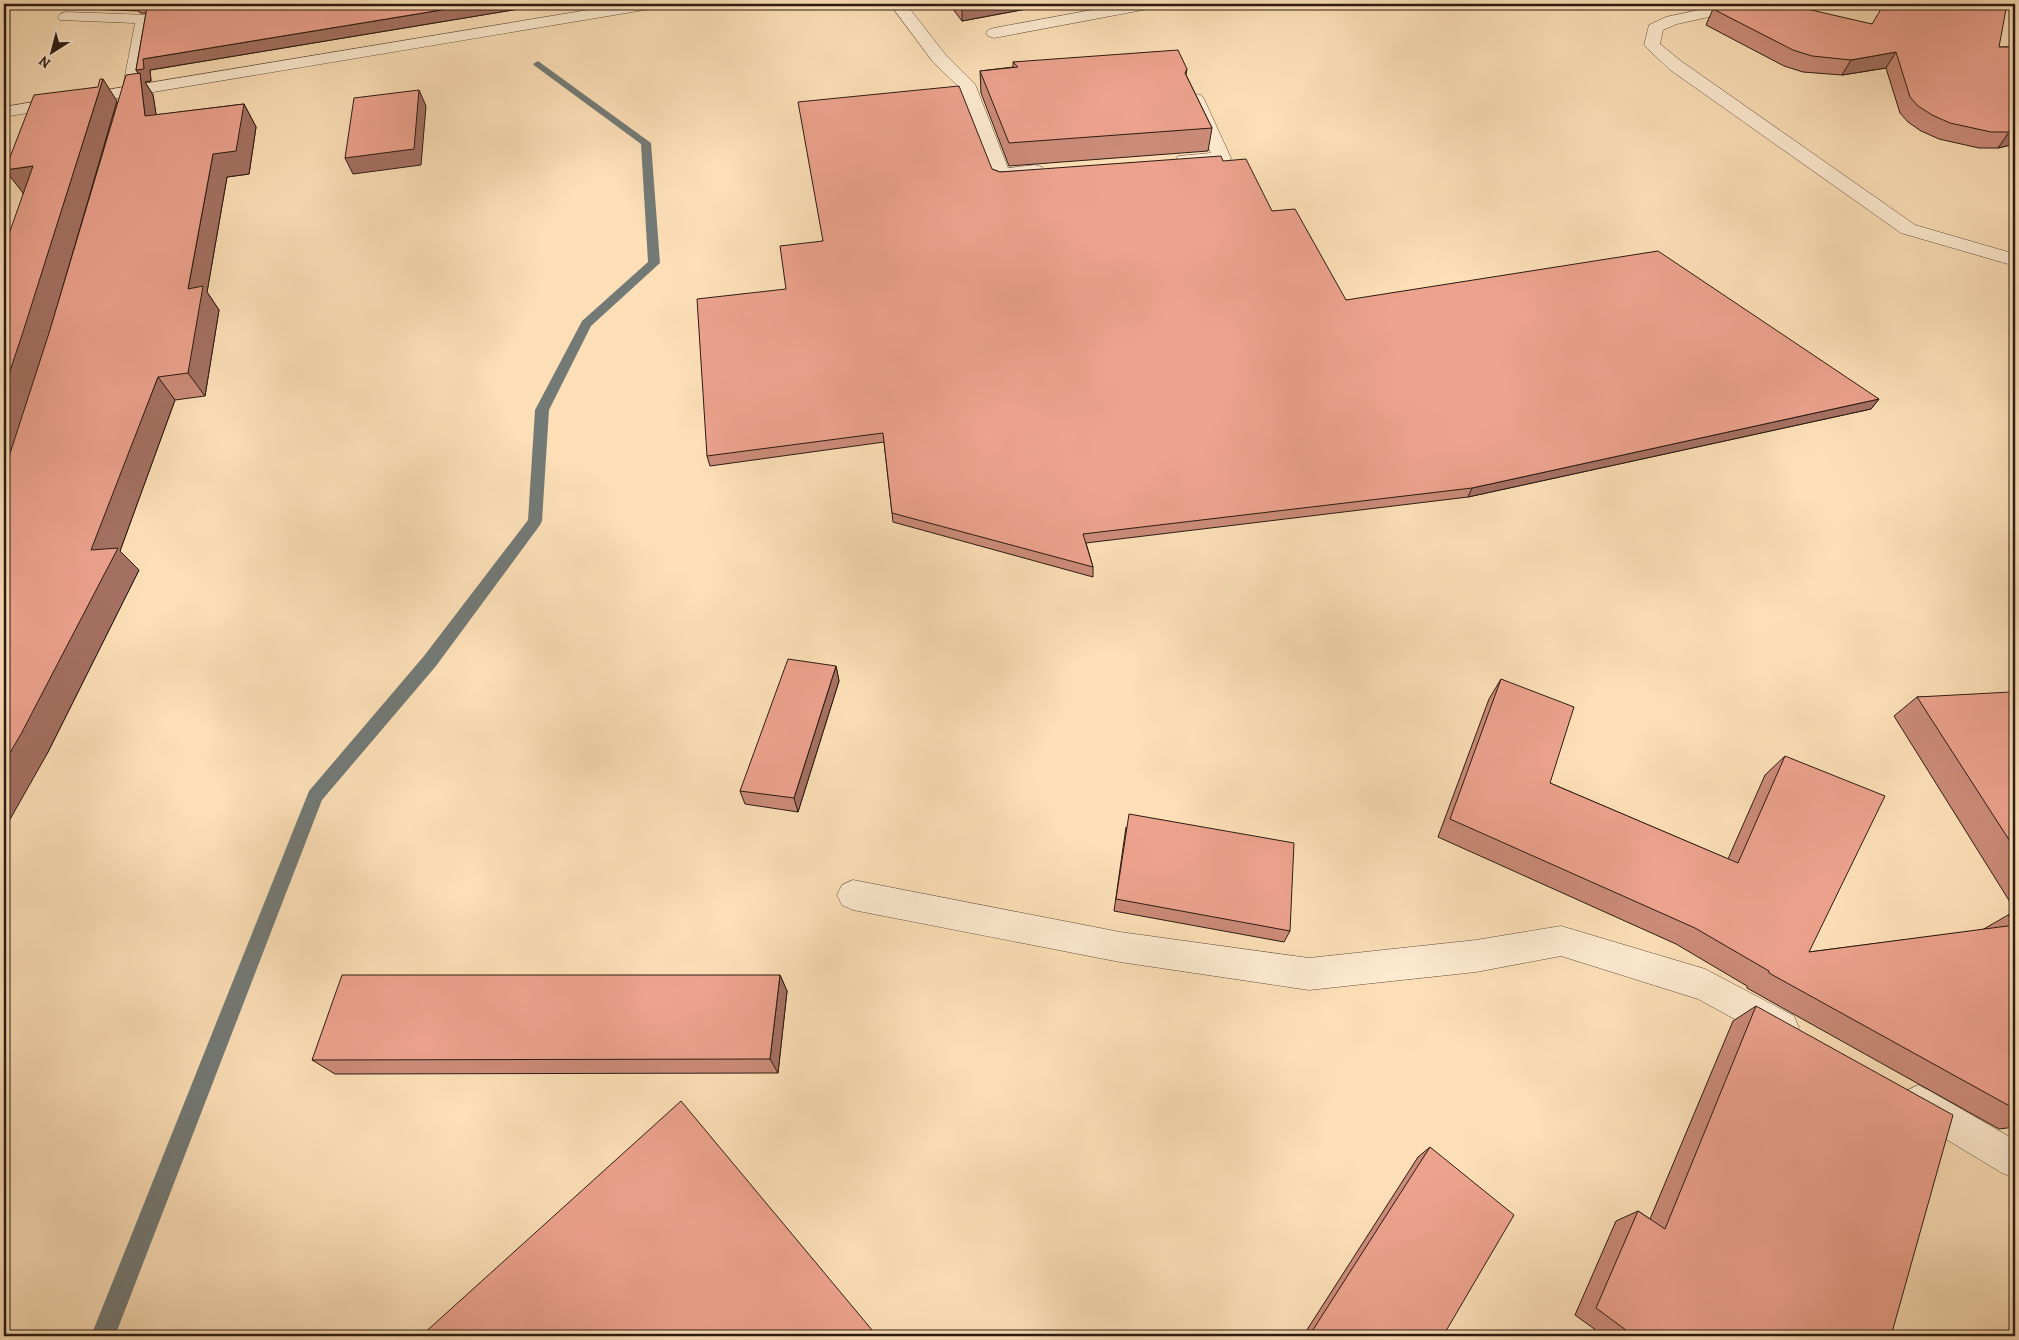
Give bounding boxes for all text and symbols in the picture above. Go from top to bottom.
north arrow [28,28,78,78]
text: N [35,51,54,73]

